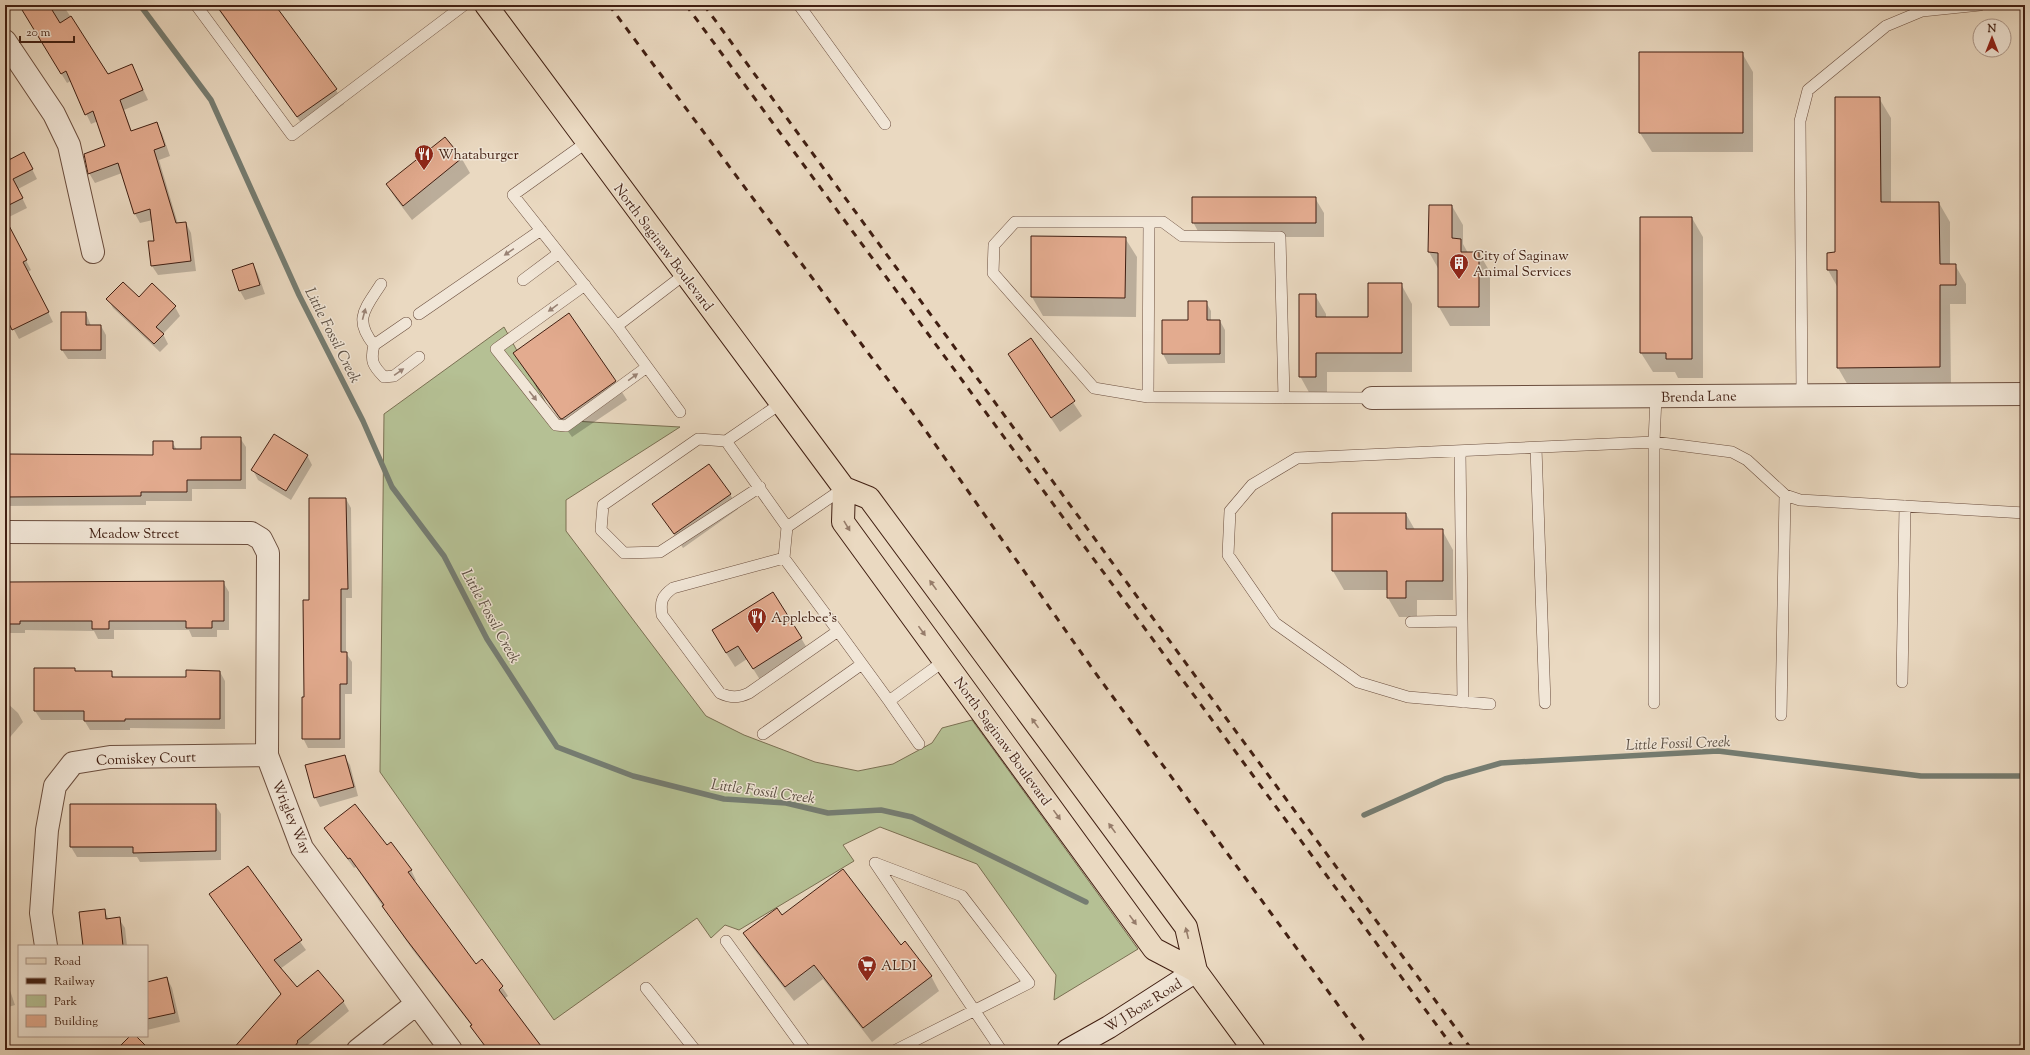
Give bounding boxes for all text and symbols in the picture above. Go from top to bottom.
scale bar [20,18,74,44]
north arrow [1972,18,2012,58]
text: N [1987,21,1997,37]
text: 20 m [26,24,51,42]
restaurant icon: Whataburger [413,143,435,171]
place label: Whataburger [438,146,519,166]
street label: North Saginaw Boulevard [608,180,717,316]
place label: City of Saginaw Animal Services [1473,247,1571,283]
one-way arrow [504,248,514,256]
building icon: City of Saginaw Animal Services [1448,252,1470,280]
water label: Little Fossil Creek [299,284,365,387]
one-way arrow [548,304,558,312]
one-way arrow [361,308,367,320]
one-way arrow [394,368,404,376]
one-way arrow [628,373,639,381]
street label: Brenda Lane [1661,387,1737,409]
one-way arrow [529,390,538,401]
one-way arrow [843,520,850,532]
street label: Meadow Street [89,525,179,545]
water label: Little Fossil Creek [455,566,524,668]
one-way arrow [929,580,937,590]
restaurant icon: Applebee's [746,606,768,634]
place label: Applebee's [771,609,837,629]
one-way arrow [918,626,927,637]
street label: North Saginaw Boulevard [948,674,1055,811]
one-way arrow [1031,718,1039,729]
water label: Little Fossil Creek [1625,732,1731,757]
street label: Comiskey Court [96,748,197,772]
water label: Little Fossil Creek [709,775,816,810]
street label: Wrigley Way [266,778,315,858]
one-way arrow [1053,810,1061,821]
one-way arrow [1108,822,1116,833]
one-way arrow [1129,915,1137,926]
one-way arrow [1184,927,1190,939]
legend [18,945,148,1037]
text: Road [54,953,81,971]
supermarket icon: ALDI [856,954,878,982]
place label: ALDI [881,957,917,977]
text: Railway [54,973,95,991]
street label: W J Boaz Road [1101,975,1187,1039]
text: Park [54,993,77,1011]
text: Building [54,1013,98,1031]

